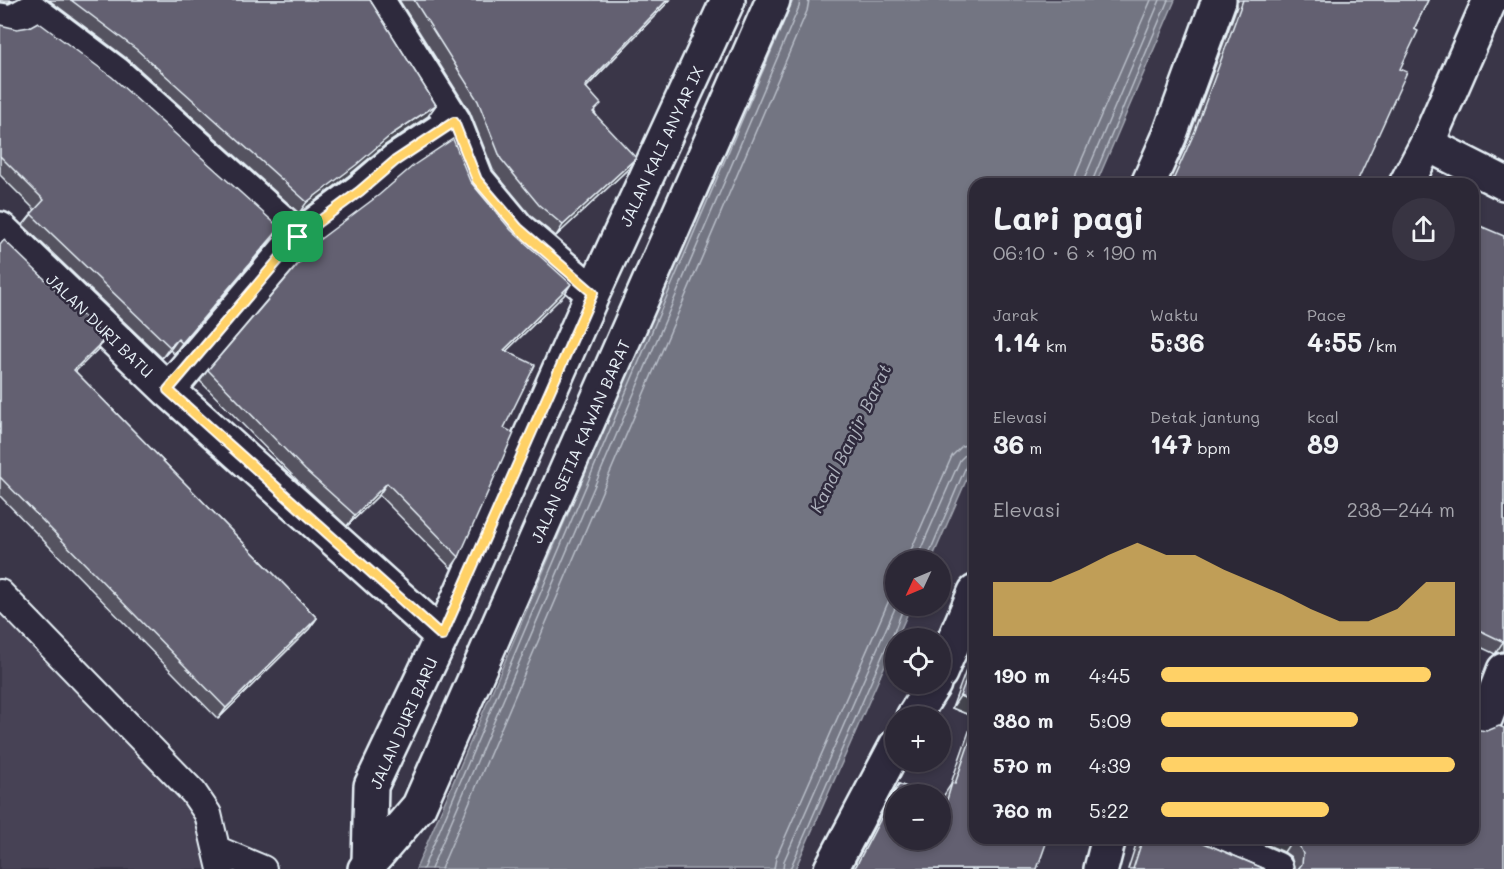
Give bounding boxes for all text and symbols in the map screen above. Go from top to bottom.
street label: JALAN KALI ANYAR IX [614,62,708,230]
text: Lari pagi [993,195,1145,238]
button: share [1392,198,1455,261]
pin [272,211,323,262]
icon: arrive [281,220,314,253]
text: 06:10 · 6 × 190 m [993,239,1158,265]
street label: JALAN DURI BATU [42,269,158,381]
text: Jarak [993,304,1038,325]
text: Waktu [1150,304,1198,325]
text: Pace [1307,304,1346,325]
text: 1.14 [993,325,1041,359]
text: 5:36 [1150,325,1205,359]
text: 4:55 [1307,325,1362,359]
text: km [1041,335,1067,356]
text: /km [1362,335,1397,356]
street label: JALAN SETIA KAWAN BARAT [526,336,634,546]
water label: Kanal Banjir Barat [804,360,896,516]
text: Elevasi [993,406,1047,427]
text: Detak jantung [1150,406,1260,427]
text: kcal [1307,406,1339,427]
text: 36 [993,427,1024,461]
text: 147 [1150,427,1192,461]
text: 89 [1307,427,1339,461]
text: m [1024,437,1042,458]
text: bpm [1192,437,1230,458]
text: Elevasi [993,496,1061,522]
text: 238–244 m [1347,496,1455,522]
north arrow [885,550,951,616]
map controls [885,550,951,850]
button: locate [885,628,951,694]
street label: JALAN DURI BARU [364,654,442,792]
text: 190 m [993,662,1050,688]
text: 4:45 [1089,662,1130,688]
button: + [885,706,951,772]
text: 380 m [993,707,1053,733]
text: 5:09 [1089,707,1131,733]
text: 570 m [993,752,1052,778]
text: 4:39 [1089,752,1130,778]
button: − [885,784,951,850]
text: 760 m [993,797,1052,823]
text: 5:22 [1089,797,1129,823]

